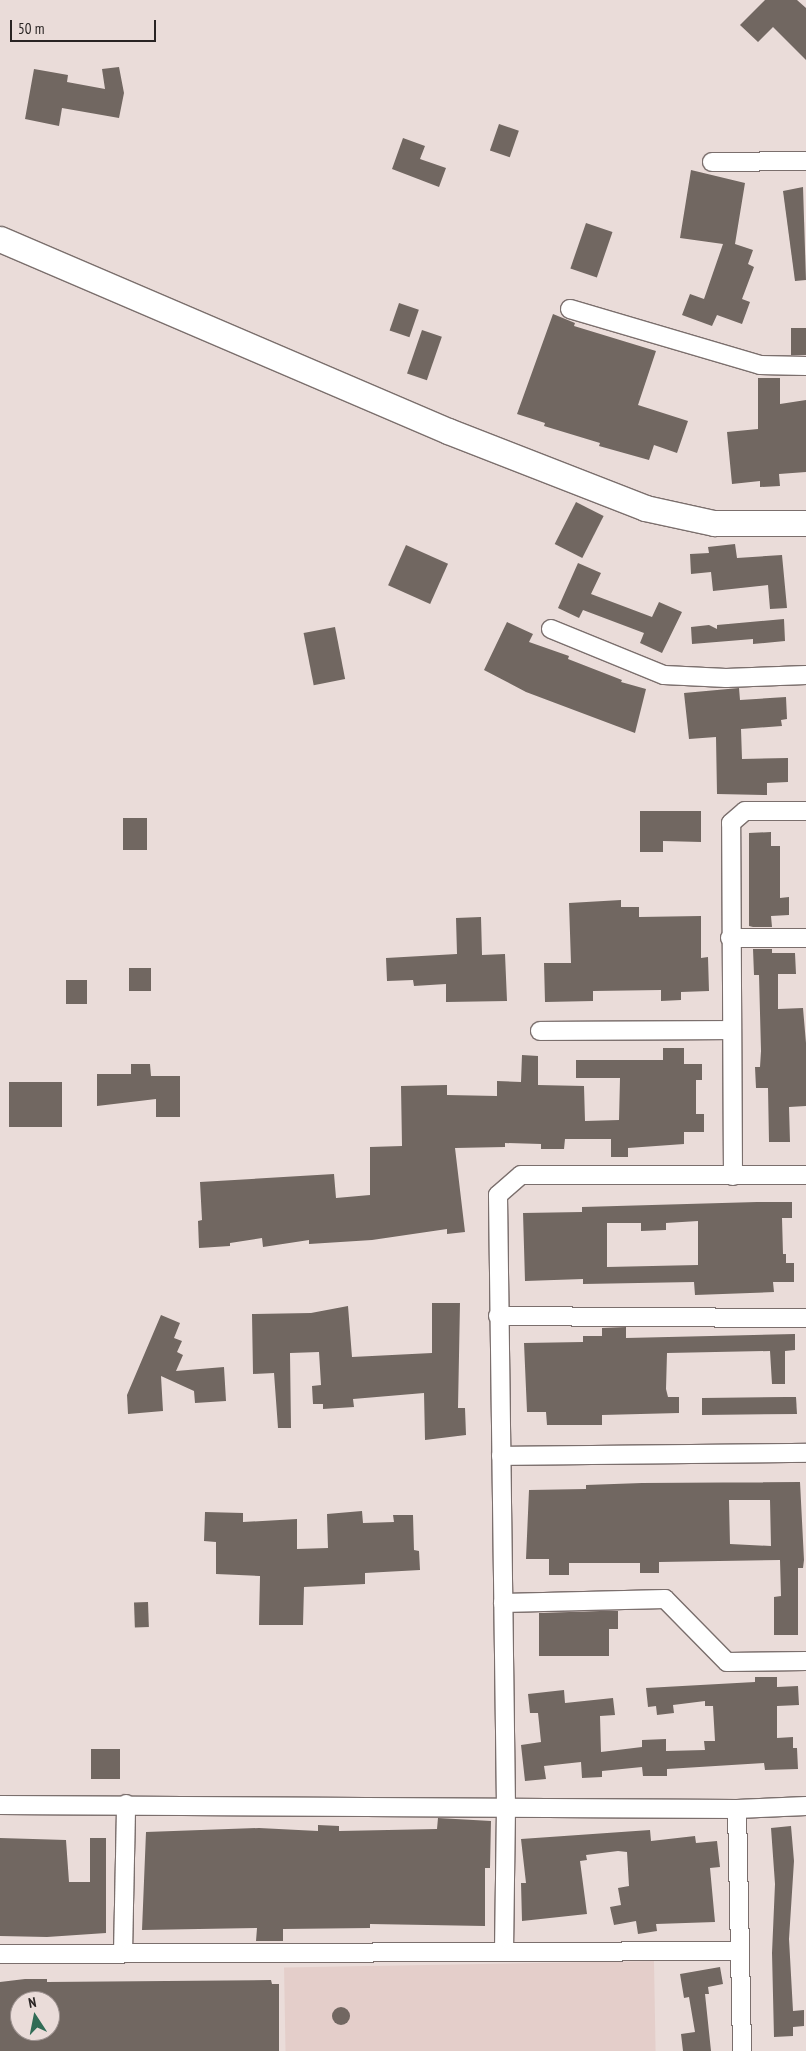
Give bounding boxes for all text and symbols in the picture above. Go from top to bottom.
scale bar [12,10,159,42]
text: 50 m [18,19,44,38]
north arrow [10,1991,60,2041]
text: N [27,1993,38,2012]

